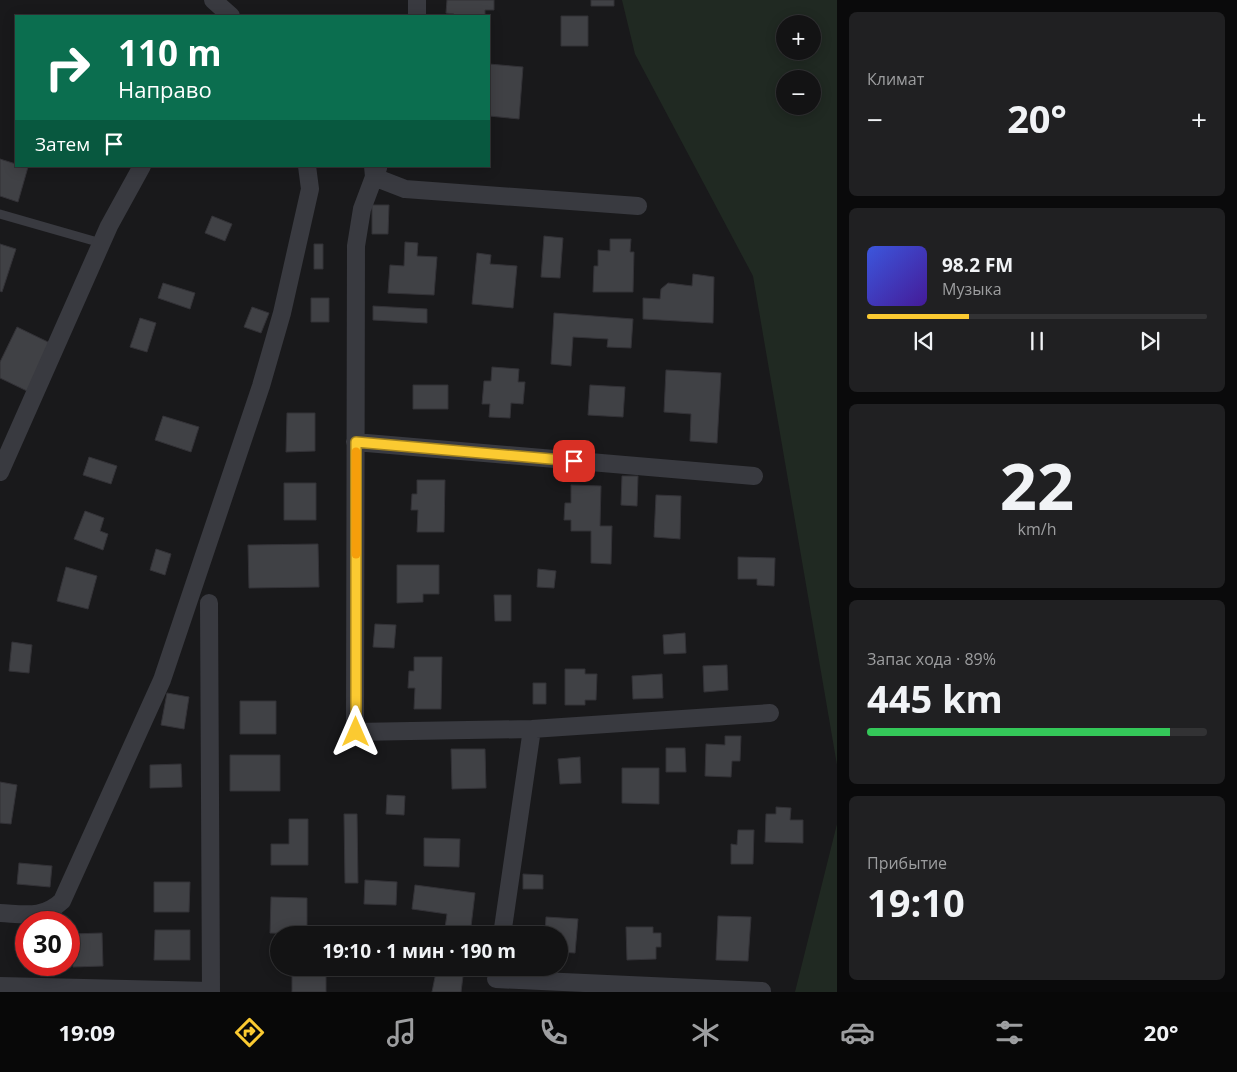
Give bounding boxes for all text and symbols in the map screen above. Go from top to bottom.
map controls [776,15,821,115]
button: + [776,15,821,60]
text: 110 m [118,29,222,76]
icon: right [35,35,100,100]
text: Климат [867,68,924,90]
button: − [776,70,821,115]
text: Направо [118,74,212,104]
text: 20° [1007,92,1067,144]
text: − [867,100,883,138]
text: + [1191,100,1207,138]
icon: arrive [100,130,128,158]
text: Затем [35,131,90,157]
text: 98.2 FM [942,252,1013,278]
text: Музыка [942,278,1002,300]
icon: previous [910,327,938,355]
icon: pause [1023,327,1051,355]
icon: next [1136,327,1164,355]
pin [553,440,595,482]
text: 22 [1000,441,1074,529]
icon: arrive [560,447,588,475]
text: km/h [1018,518,1056,540]
text: Запас хода · 89% [867,648,996,670]
text: 445 km [867,672,1003,724]
position arrow [329,705,381,757]
text: Прибытие [867,852,947,874]
text: 19:10 [867,876,965,928]
speed limit sign: 30 [15,911,80,976]
text: 19:10 · 1 мин · 190 m [322,938,516,964]
icon: directions [232,1015,267,1050]
icon: music [384,1015,419,1050]
icon: phone [536,1015,571,1050]
icon: climate [688,1015,723,1050]
icon: car [840,1015,875,1050]
icon: filters [992,1015,1027,1050]
text: 19:09 [58,1017,115,1047]
text: 20° [1144,1017,1178,1047]

